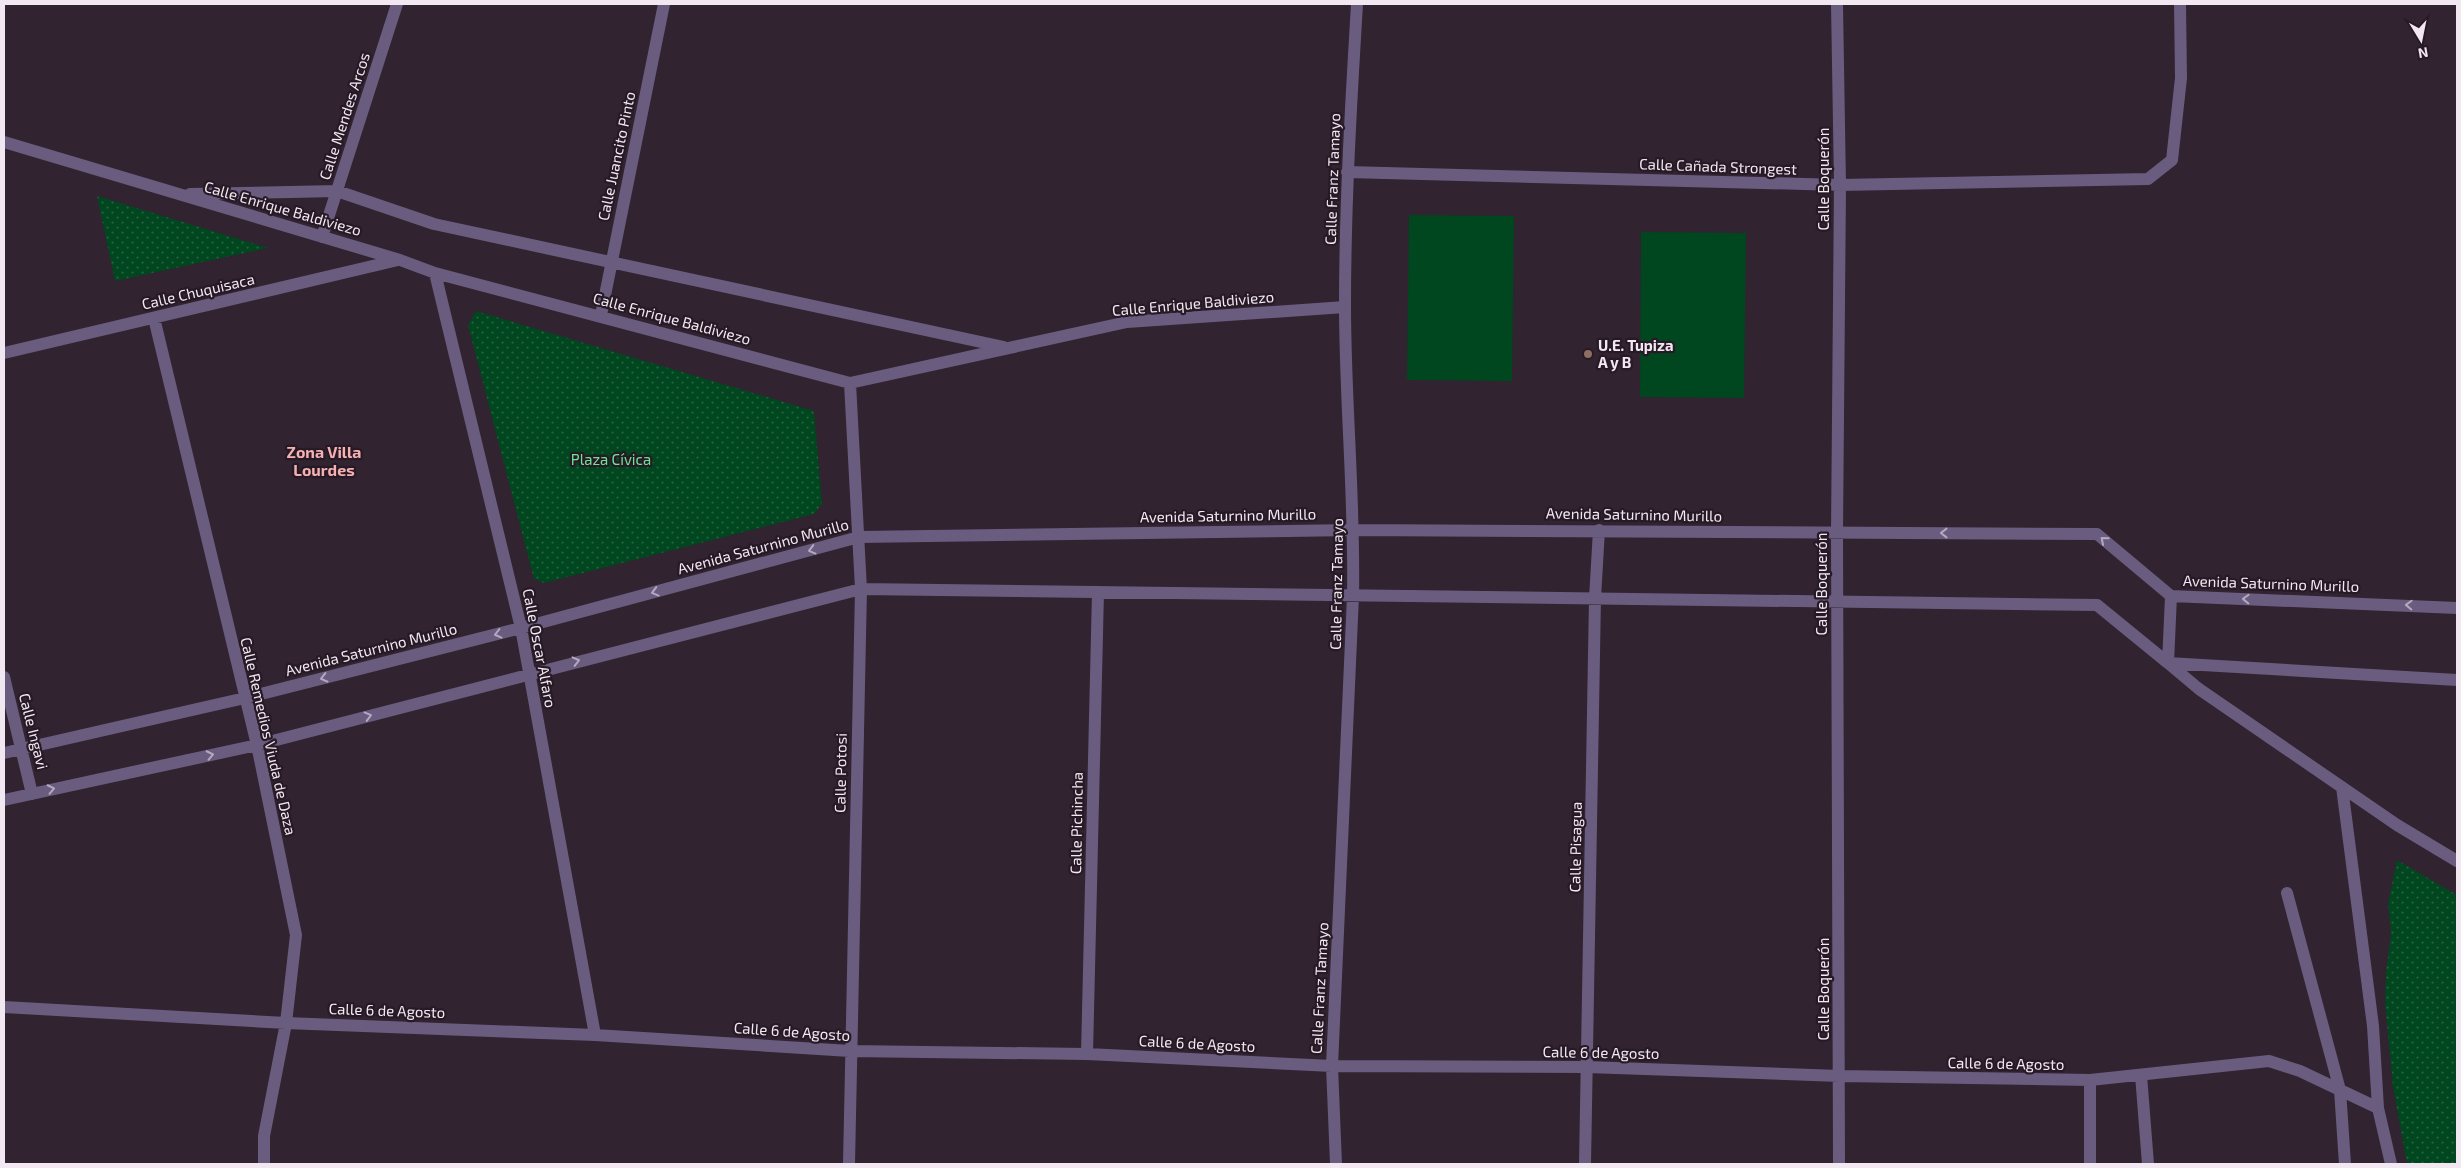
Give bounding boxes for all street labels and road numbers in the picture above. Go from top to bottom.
street label: Calle Mendes Arcos [315,50,373,182]
street label: Calle Juancito Pinto [594,90,638,222]
street label: Calle Franz Tamayo [1321,113,1343,245]
street label: Calle Boquerón [1814,127,1832,231]
street label: Calle Cañada Strongest [1639,154,1797,178]
street label: Calle Enrique Baldiviezo [202,177,364,239]
street label: Calle Chuquisaca [140,269,256,313]
street label: Calle Enrique Baldiviezo [1111,287,1275,319]
street label: Calle Enrique Baldiviezo [591,288,753,348]
street label: Avenida Saturnino Murillo [1546,503,1722,525]
street label: Avenida Saturnino Murillo [1140,504,1316,526]
street label: Avenida Saturnino Murillo [675,514,851,578]
street label: Calle Franz Tamayo [1326,518,1346,650]
street label: Calle Boquerón [1812,532,1830,636]
street label: Avenida Saturnino Murillo [2183,571,2359,595]
street label: Calle Oscar Alfaro [520,587,560,709]
street label: Avenida Saturnino Murillo [283,619,459,679]
street label: Calle Remedios Viuda de Daza [237,635,301,837]
street label: Calle Ingavi [16,691,52,771]
street label: Calle Potosi [830,733,850,813]
street label: Calle Pichincha [1066,772,1086,874]
street label: Calle Pisagua [1565,802,1585,892]
street label: Calle Franz Tamayo [1307,922,1331,1054]
street label: Calle Boquerón [1814,937,1832,1041]
street label: Calle 6 de Agosto [328,999,446,1021]
street label: Calle 6 de Agosto [733,1018,851,1044]
street label: Calle 6 de Agosto [1138,1031,1256,1055]
street label: Calle 6 de Agosto [1543,1042,1659,1062]
street label: Calle 6 de Agosto [1948,1053,2064,1073]

